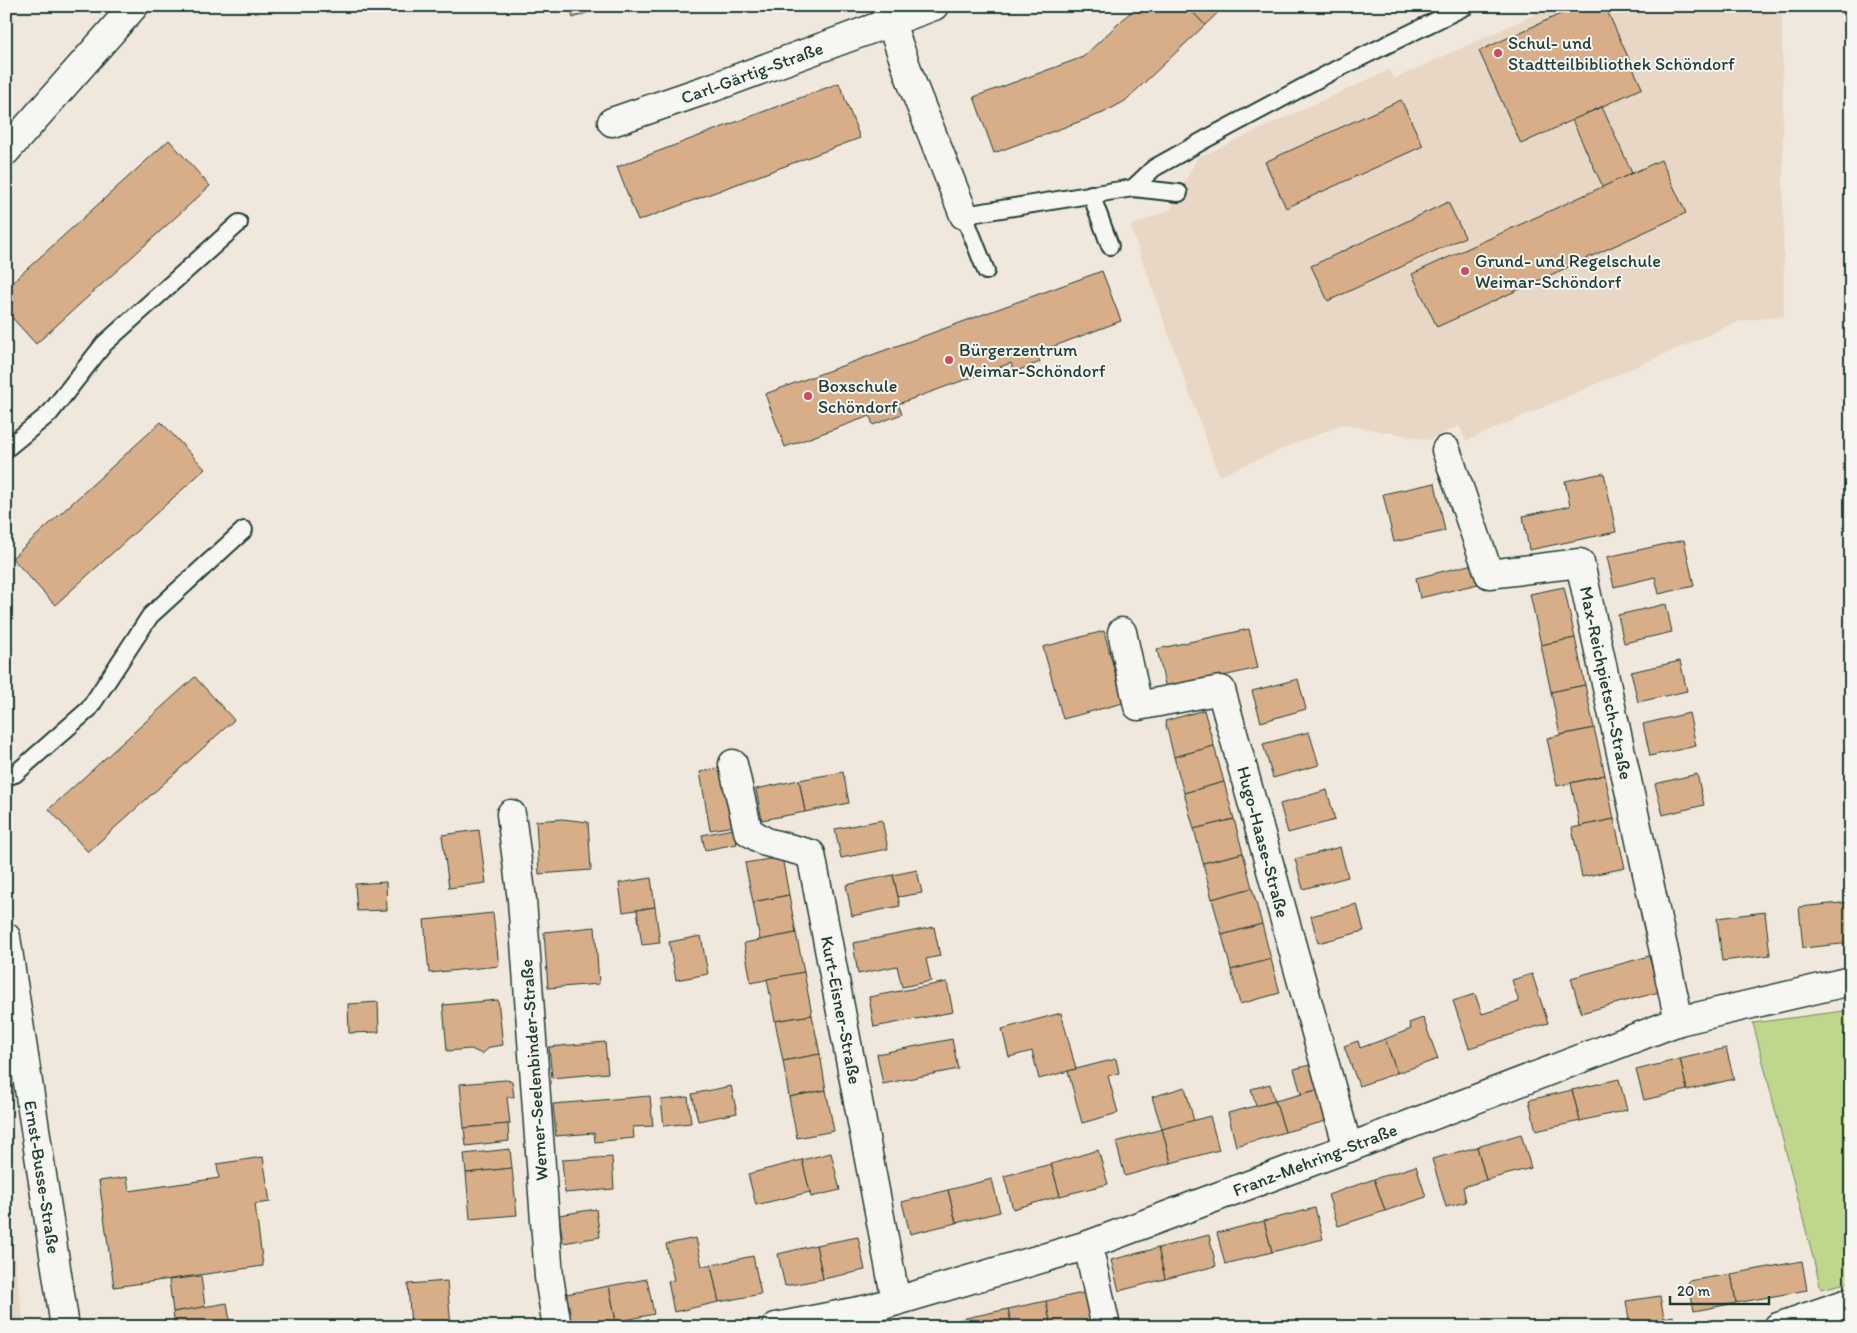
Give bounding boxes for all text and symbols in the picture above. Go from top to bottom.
place label: Schul- und Stadtteilbibliothek Schöndorf [1508,32,1735,75]
street label: Carl-Gärtig-Straße [678,37,826,109]
marker: Schul- und Stadtteilbibliothek Schöndorf [1492,47,1504,59]
place label: Grund- und Regelschule Weimar-Schöndorf [1475,250,1661,293]
marker: Grund- und Regelschule Weimar-Schöndorf [1459,265,1471,277]
place label: Bürgerzentrum Weimar-Schöndorf [959,339,1106,382]
marker: Bürgerzentrum Weimar-Schöndorf [943,354,955,366]
place label: Boxschule Schöndorf [818,375,898,418]
marker: Boxschule Schöndorf [802,390,814,402]
street label: Max-Reichpietsch-Straße [1575,584,1637,782]
street label: Hugo-Haase-Straße [1232,764,1294,920]
street label: Kurt-Eisner-Straße [816,934,866,1086]
street label: Werner-Seelenbinder-Straße [515,958,553,1182]
street label: Ernst-Busse-Straße [19,1099,65,1255]
street label: Franz-Mehring-Straße [1230,1118,1400,1202]
scale bar [1670,1273,1768,1305]
text: 20 m [1677,1282,1711,1300]

